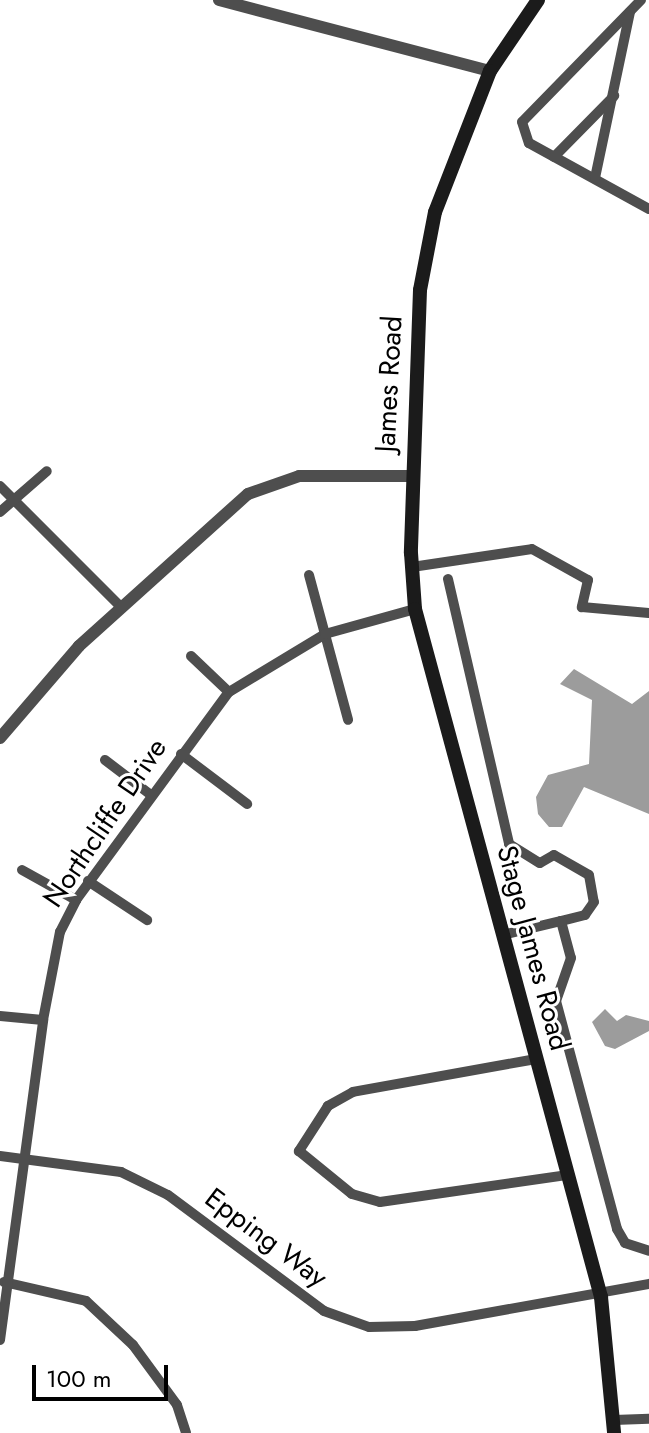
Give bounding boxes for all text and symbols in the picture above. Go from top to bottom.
street label: James Road [369,315,409,453]
street label: Northcliffe Drive [36,732,174,914]
street label: Stage James Road [489,842,577,1054]
street label: Epping Way [198,1181,334,1295]
scale bar [36,1349,172,1399]
text: 100 m [46,1361,112,1396]

